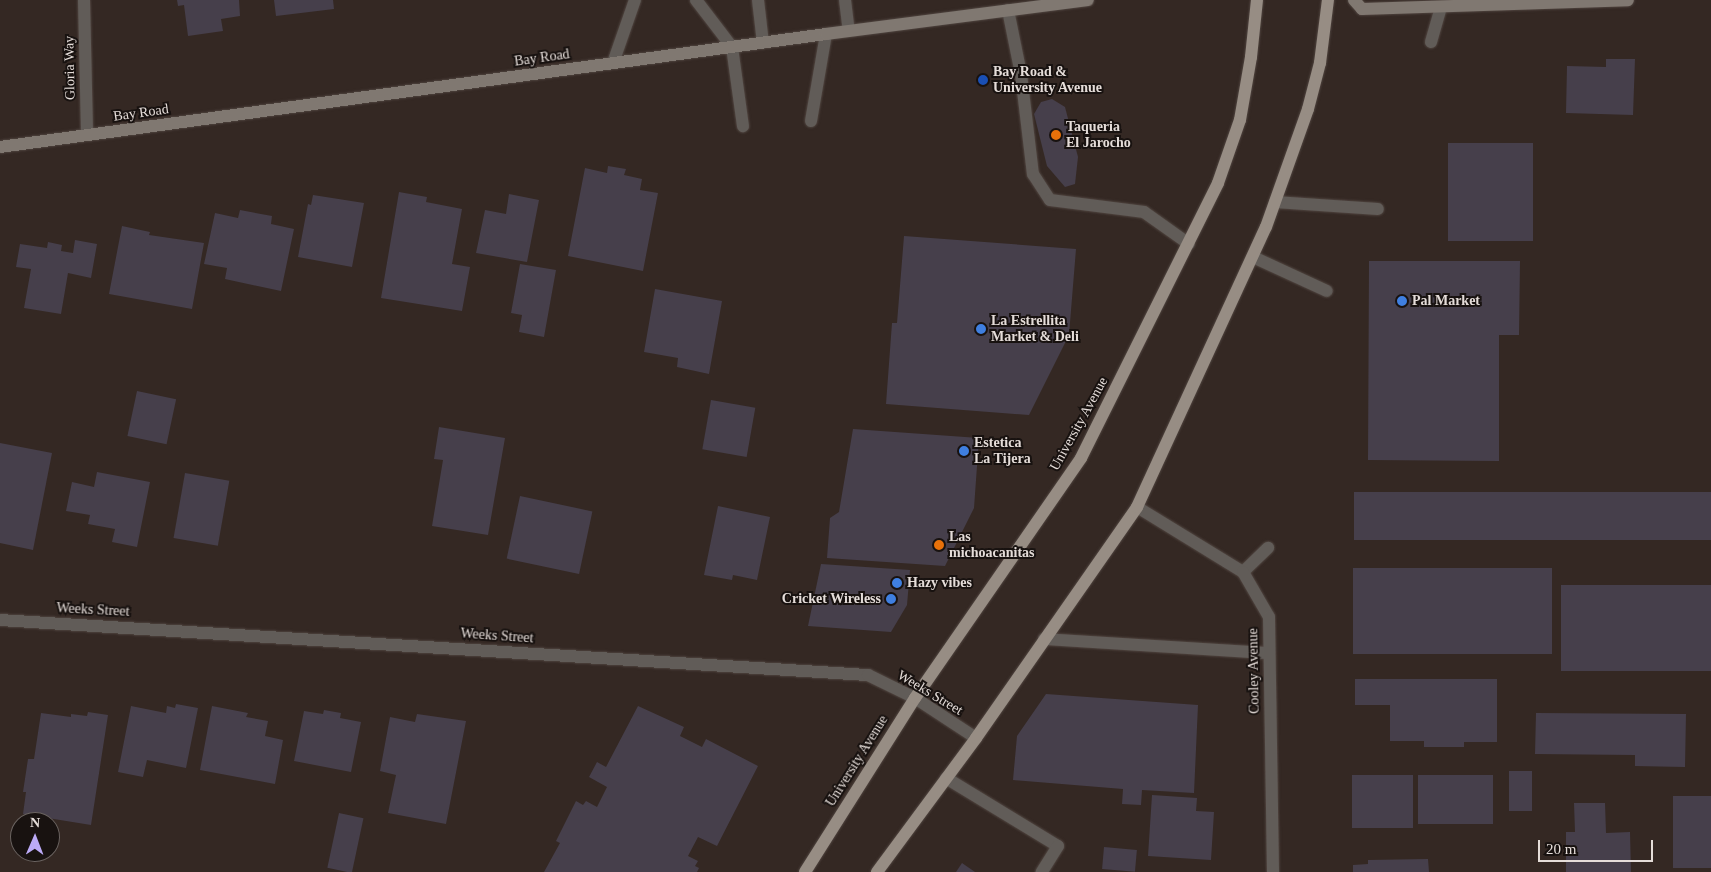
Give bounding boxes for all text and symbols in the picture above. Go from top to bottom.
street label: Gloria Way [61,36,79,100]
street label: Bay Road [513,46,571,70]
place label: Bay Road & University Avenue [993,64,1103,96]
marker: Bay Road & University Avenue [977,74,989,86]
street label: Bay Road [112,101,170,125]
place label: Taqueria El Jarocho [1066,119,1131,152]
marker: Taqueria El Jarocho [1050,129,1062,141]
place label: Pal Market [1412,293,1480,309]
marker: Pal Market [1396,295,1408,307]
place label: La Estrellita Market & Deli [991,313,1079,346]
marker: La Estrellita Market & Deli [975,323,987,335]
street label: University Avenue [1046,374,1112,474]
place label: Estetica La Tijera [974,435,1031,468]
marker: Estetica La Tijera [958,445,970,457]
place label: Las michoacanitas [949,529,1035,562]
marker: Las michoacanitas [933,539,945,551]
place label: Hazy vibes [907,575,972,591]
marker: Hazy vibes [891,577,903,589]
place label: Cricket Wireless [782,591,881,607]
marker: Cricket Wireless [885,593,897,605]
street label: Weeks Street [56,600,130,620]
street label: Weeks Street [460,625,534,647]
street label: Cooley Avenue [1245,628,1263,714]
street label: Weeks Street [894,667,966,719]
street label: University Avenue [822,712,892,810]
north arrow [10,812,60,862]
text: N [30,815,40,830]
scale bar [1541,830,1656,862]
text: 20 m [1546,841,1576,857]

